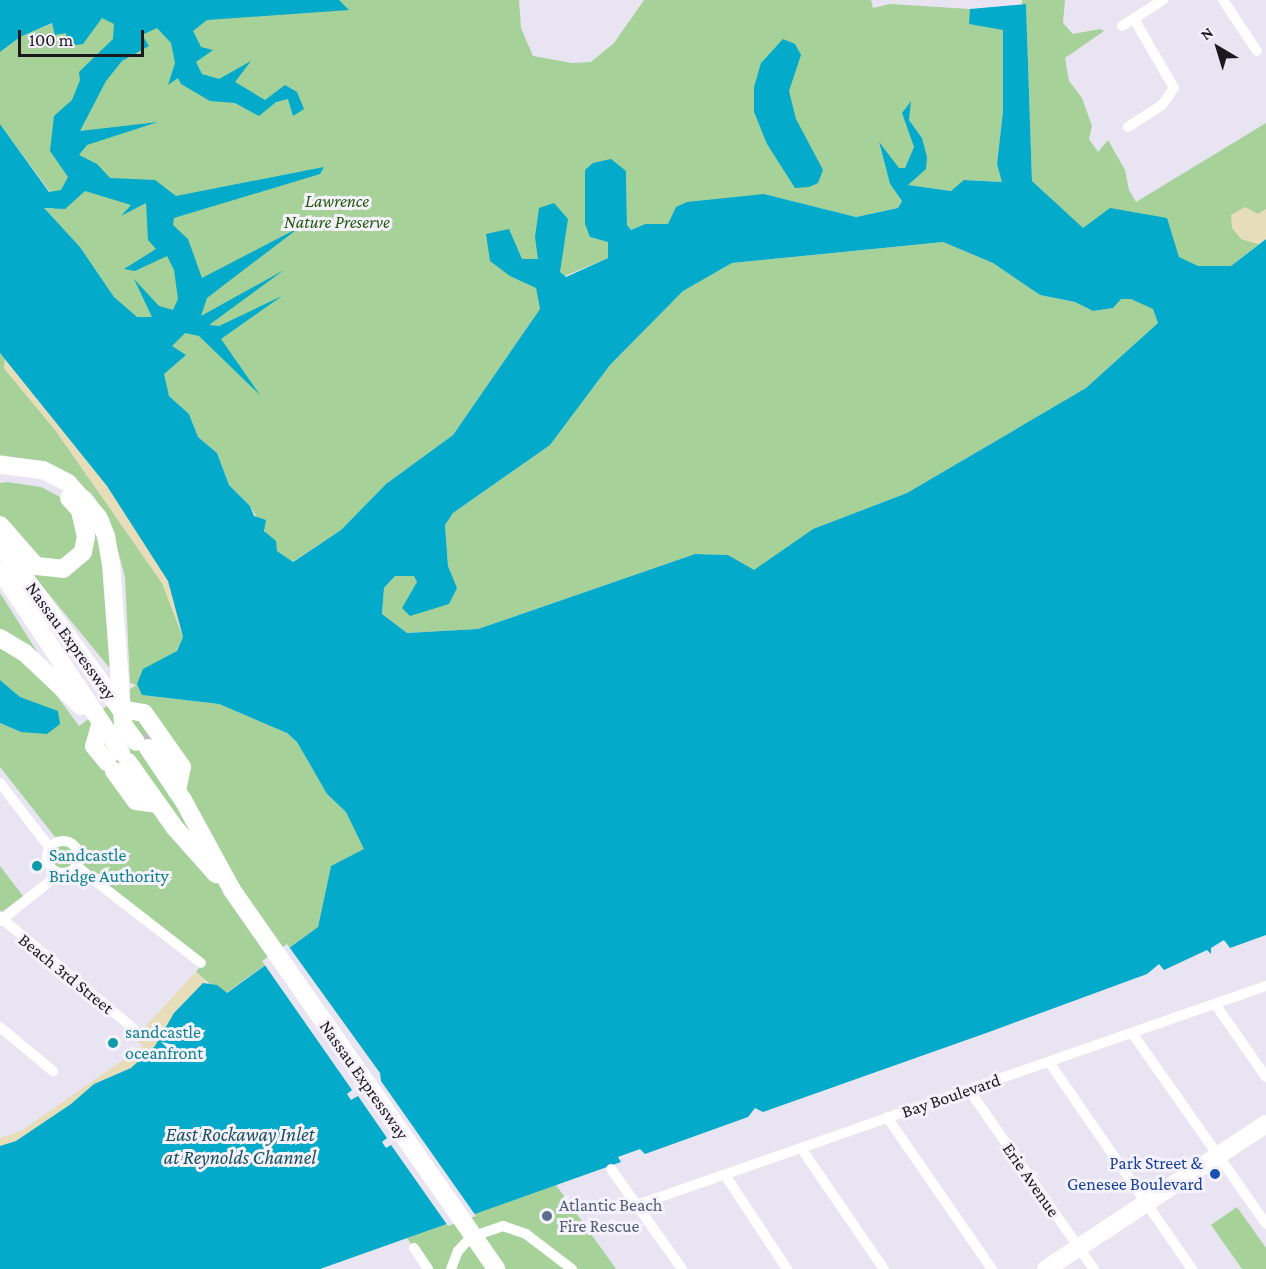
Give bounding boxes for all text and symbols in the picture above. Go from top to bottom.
scale bar [21,18,147,56]
north arrow [1188,18,1248,78]
text: N [1197,23,1216,43]
text: 100 m [29,30,73,50]
park label: Lawrence Nature Preserve [284,191,390,234]
street label: Nassau Expressway [21,578,121,704]
place label: Sandcastle Bridge Authority [49,845,169,888]
marker: Sandcastle Bridge Authority [30,859,44,873]
street label: Beach 3rd Street [14,929,118,1019]
street label: Nassau Expressway [315,1016,413,1144]
place label: sandcastle oceanfront [125,1022,203,1064]
marker: sandcastle oceanfront [106,1036,120,1050]
street label: Bay Boulevard [899,1069,1003,1123]
water label: East Rockaway Inlet at Reynolds Channel [164,1122,316,1169]
street label: Erie Avenue [998,1139,1064,1221]
place label: Park Street & Genesee Boulevard [1067,1153,1203,1196]
marker: Park Street & Genesee Boulevard [1208,1167,1222,1181]
place label: Atlantic Beach Fire Rescue [559,1195,662,1238]
marker: Atlantic Beach Fire Rescue [540,1209,554,1223]

